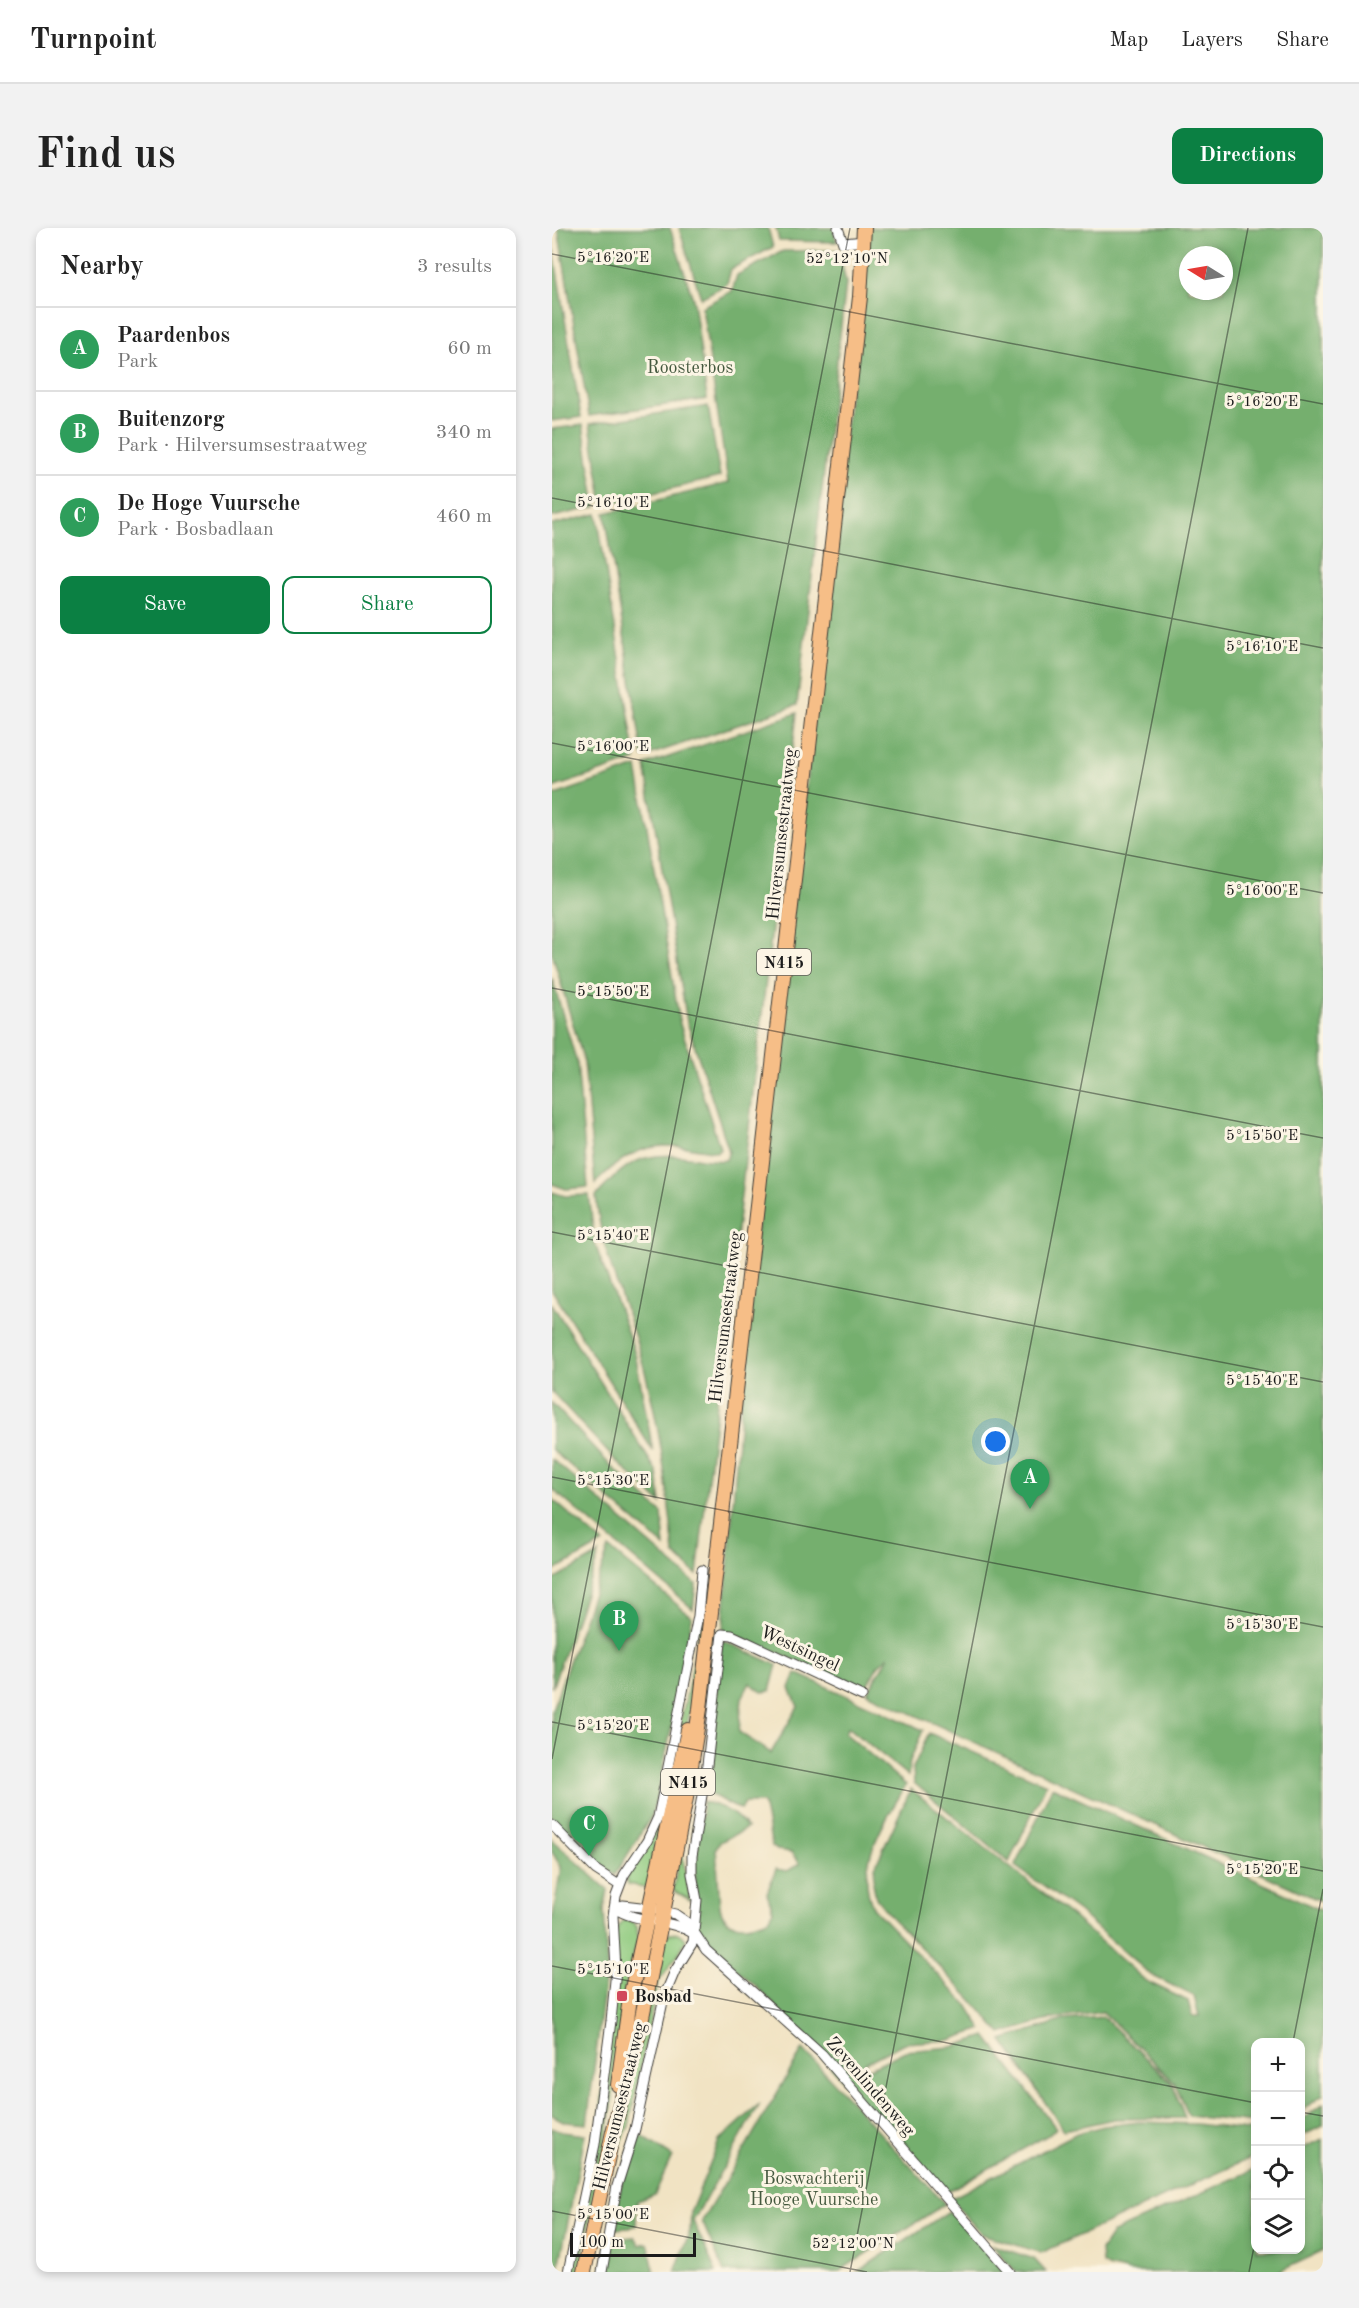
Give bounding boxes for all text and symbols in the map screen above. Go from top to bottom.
text: Turnpoint [30,27,157,55]
text: Map [1109,30,1148,51]
text: Layers [1181,30,1243,51]
text: Share [1276,30,1329,51]
button: Directions [1172,128,1323,184]
text: Find us [36,135,175,177]
north arrow [1179,246,1233,300]
text: 5°16'20"E [577,251,649,266]
text: 52°12'10"N [806,252,888,267]
text: Nearby [60,254,144,280]
text: 3 results [417,257,492,277]
text: Paardenbos [117,325,230,347]
text: A [72,339,87,359]
text: 60 m [447,339,492,359]
text: Park [117,352,158,372]
park label: Roosterbos [647,359,733,377]
text: 5°16'20"E [1226,395,1298,410]
text: Buitenzorg [117,409,225,431]
text: B [72,423,87,443]
text: 340 m [436,423,492,443]
text: Park · Hilversumsestraatweg [117,436,367,456]
text: De Hoge Vuursche [117,493,300,515]
text: 5°16'10"E [577,496,649,511]
text: C [73,507,86,527]
text: 460 m [436,507,492,527]
text: Park · Bosbadlaan [117,520,274,540]
button: Save [60,576,270,634]
button: Share [282,576,492,634]
text: 5°16'10"E [1226,640,1298,655]
text: 5°16'00"E [577,740,649,755]
street label: Hilversumsestraatweg [764,747,800,921]
text: 5°16'00"E [1226,884,1298,899]
road number: N415 [757,949,811,975]
text: 5°15'50"E [577,985,649,1000]
text: 5°15'50"E [1226,1129,1298,1144]
text: 5°15'40"E [577,1229,649,1244]
street label: Hilversumsestraatweg [707,1230,745,1404]
text: 5°15'40"E [1226,1374,1298,1389]
your location [981,1427,1010,1456]
pin: A [1010,1460,1050,1509]
text: 5°15'30"E [577,1474,649,1489]
pin: B [600,1602,638,1651]
text: 5°15'30"E [1226,1618,1298,1633]
street label: Westsingel [757,1623,842,1675]
text: 5°15'20"E [577,1719,649,1734]
road number: N415 [661,1769,715,1795]
pin: C [570,1806,609,1856]
text: 5°15'20"E [1226,1863,1298,1878]
text: 5°15'10"E [577,1963,649,1978]
place label: Bosbad [634,1988,692,2006]
marker: Bosbad [615,1989,629,2003]
street label: Hilversumsestraatweg [590,2020,650,2192]
street label: Zevenlindenweg [823,2034,918,2140]
map controls [1251,2038,1305,2254]
button: + [1251,2038,1305,2092]
button: − [1251,2092,1305,2146]
button: locate [1251,2146,1305,2200]
park label: Boswachterij Hooge Vuursche [750,2170,878,2209]
button: layers [1251,2200,1305,2254]
text: 5°15'00"E [577,2208,649,2223]
scale bar [570,2230,696,2258]
text: 100 m [579,2235,624,2251]
text: 52°12'00"N [812,2237,894,2252]

